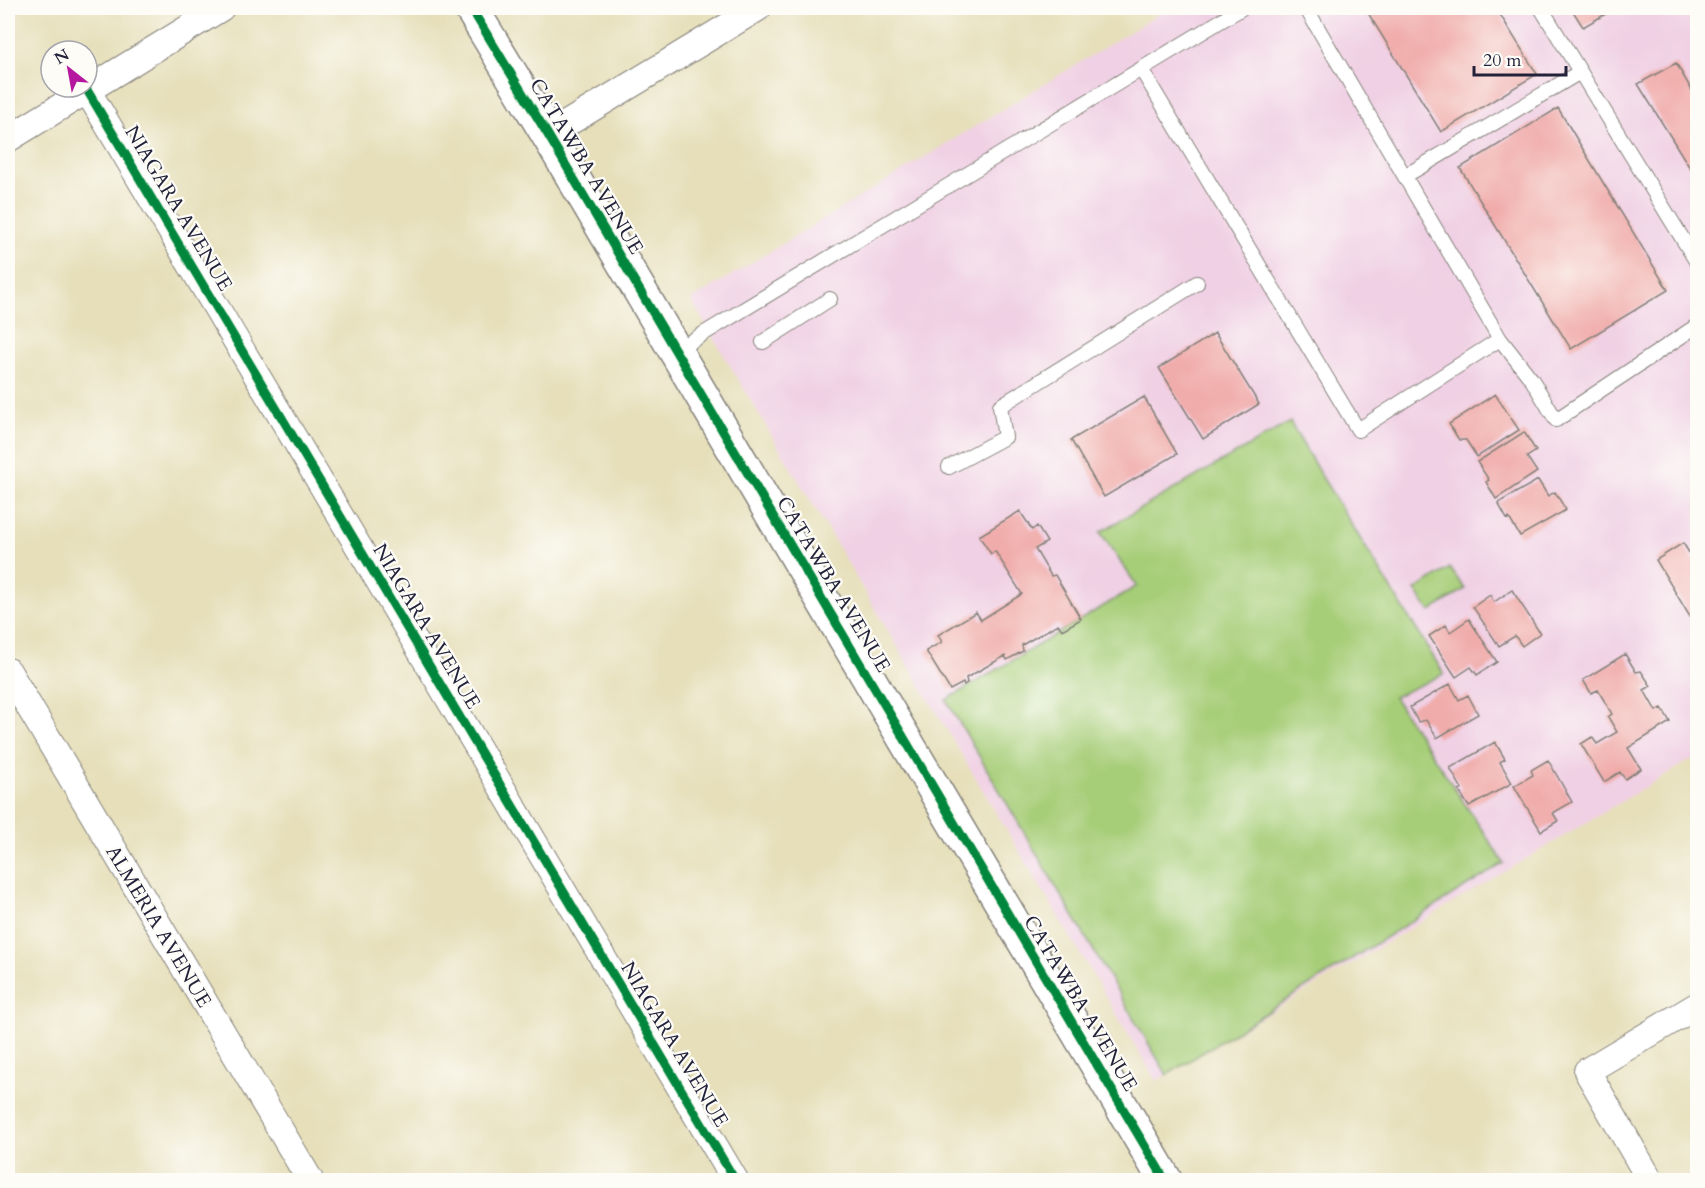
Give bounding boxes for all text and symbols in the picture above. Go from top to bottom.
north arrow [39,39,99,99]
scale bar [1474,39,1566,77]
text: N [50,44,74,70]
text: 20 m [1483,48,1522,73]
street label: CATAWBA AVENUE [523,73,650,259]
street label: NIAGARA AVENUE [118,120,239,296]
street label: CATAWBA AVENUE [770,491,897,677]
street label: NIAGARA AVENUE [366,538,487,714]
street label: ALMERIA AVENUE [99,840,218,1012]
street label: CATAWBA AVENUE [1017,910,1144,1096]
street label: NIAGARA AVENUE [614,956,735,1132]

